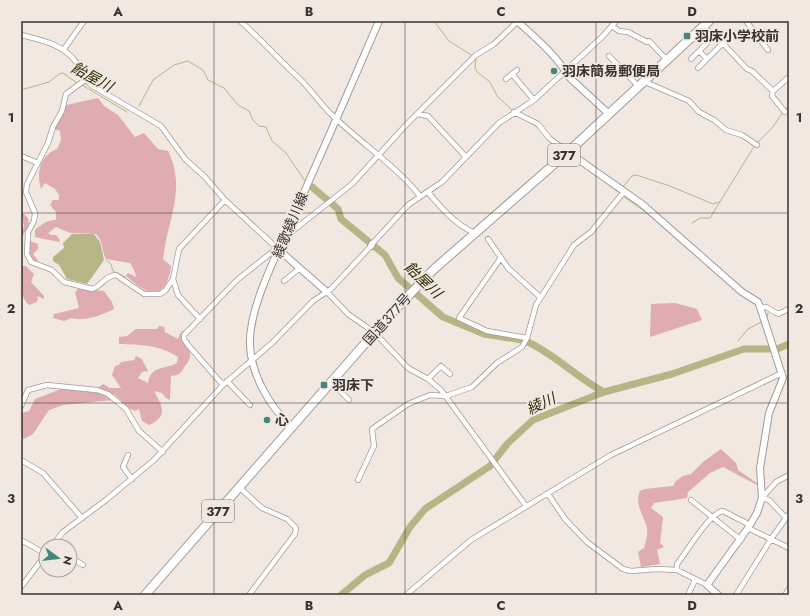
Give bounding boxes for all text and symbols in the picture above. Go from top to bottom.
text: A [112,2,123,21]
text: B [305,2,314,21]
text: C [496,2,506,21]
text: D [687,2,697,21]
place label: 羽床小学校前 [695,26,779,46]
marker: 羽床小学校前 [682,31,692,41]
water label: 飴屋川 [67,57,119,98]
place label: 羽床簡易郵便局 [562,61,660,81]
marker: 羽床簡易郵便局 [549,66,559,76]
text: 1 [8,108,14,127]
text: 1 [796,108,802,127]
road number: 377 [548,144,580,166]
street label: 綾歌綾川線 [267,189,313,261]
water label: 飴屋川 [399,256,448,305]
street label: 国道377号 [358,288,416,350]
text: 2 [7,299,15,318]
text: 2 [795,299,803,318]
place label: 羽床下 [332,375,374,395]
marker: 羽床下 [319,380,329,390]
water label: 綾川 [523,387,561,420]
place label: 心 [275,410,289,430]
marker: 心 [262,415,272,425]
text: 3 [7,489,15,508]
text: 3 [795,489,803,508]
road number: 377 [202,500,234,522]
north arrow [38,538,78,578]
text: N [59,554,77,567]
text: A [112,596,123,615]
text: B [305,596,314,615]
text: C [496,596,506,615]
text: D [687,596,697,615]

